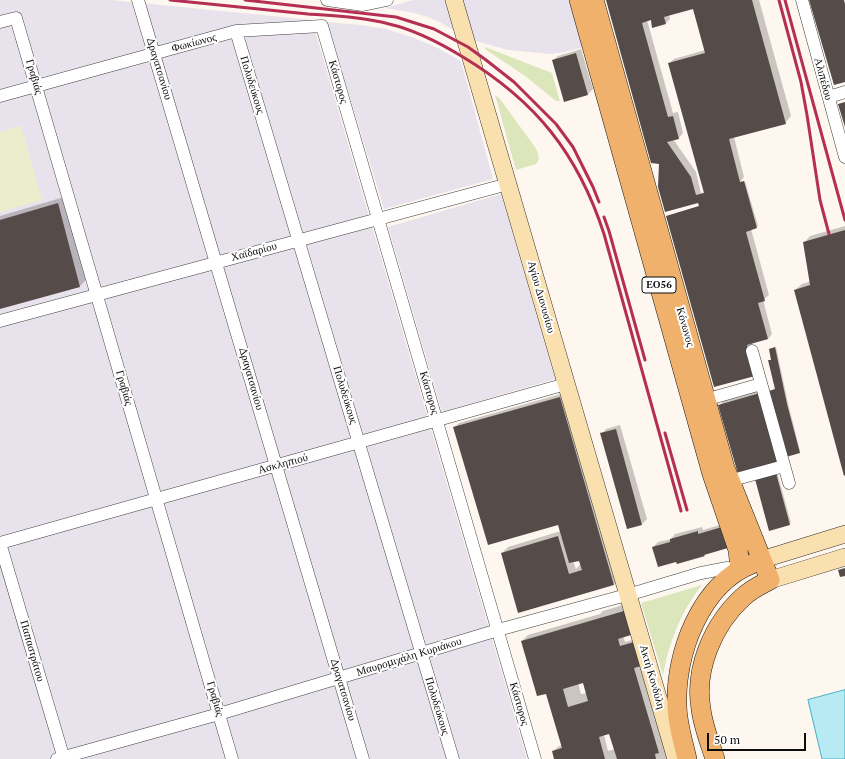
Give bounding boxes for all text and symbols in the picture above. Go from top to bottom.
street label: Φωκίωνος [170,31,218,55]
street label: Δραγατσανίου [143,36,175,102]
street label: Πολυδεύκους [237,54,267,116]
street label: Αλιπέδου [811,56,835,102]
street label: Γραβιάς [23,58,45,96]
street label: Κάστορος [326,59,350,105]
street label: Χαϊδαρίου [230,240,278,264]
street label: Αγίου Διονυσίου [524,259,558,335]
road number: ΕΟ56 [642,277,676,293]
street label: Κόνωνος [673,306,697,348]
street label: Δραγατσανίου [236,346,266,412]
street label: Πολυδεύκους [330,364,360,426]
street label: Γραβιάς [113,369,135,407]
street label: Κάστορος [417,370,441,416]
street label: Ασκληπιού [257,451,309,477]
street label: Παπαστράτου [17,619,47,683]
street label: Μαυρομιχάλη Κυριάκου [355,635,463,679]
street label: Ακτή Κονδύλη [637,643,667,711]
street label: Δραγατσανίου [327,657,359,723]
street label: Πολυδεύκους [422,675,452,737]
street label: Γραβιάς [204,680,226,718]
street label: Κάστορος [507,681,531,727]
scale bar [709,725,808,751]
text: 50 m [714,732,740,747]

